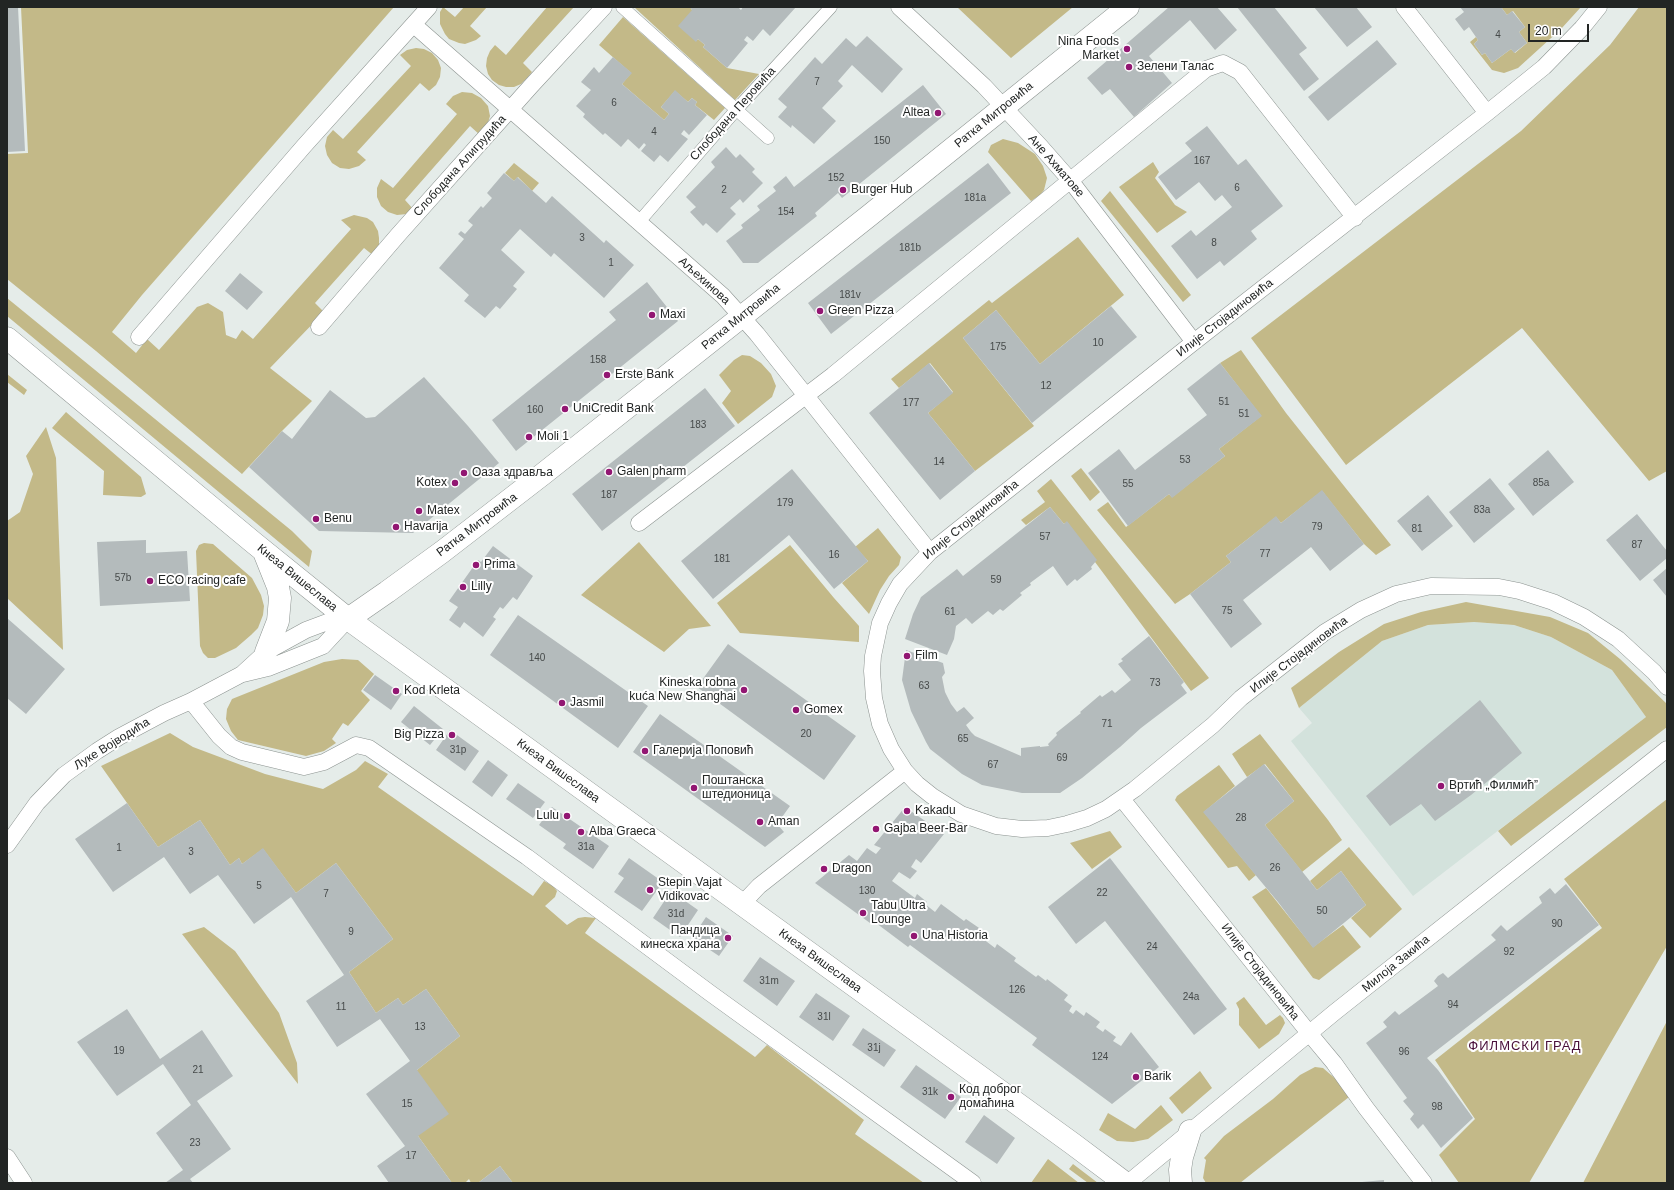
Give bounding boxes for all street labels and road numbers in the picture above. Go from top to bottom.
street label: Слободана Перовића [687,64,779,164]
street label: Ратка Митровића [952,79,1036,151]
street label: Слободана Алигрудића [411,112,509,220]
street label: Ане Ахматове [1025,132,1087,200]
street label: Аљехинова [675,254,733,308]
street label: Илије Стојадиновића [1174,276,1276,360]
street label: Ратка Митровића [699,281,783,353]
street label: Илије Стојадиновића [920,477,1022,563]
street label: Ратка Митровића [434,490,520,560]
street label: Кнеза Вишеслава [254,541,340,615]
street label: Илије Стојадиновића [1247,614,1351,696]
street label: Луке Војводића [72,715,152,773]
street label: Кнеза Вишеслава [514,736,602,806]
street label: Илије Стојадиновића [1218,921,1302,1023]
street label: Кнеза Вишеслава [776,926,864,996]
street label: Милоја Закића [1359,932,1433,996]

